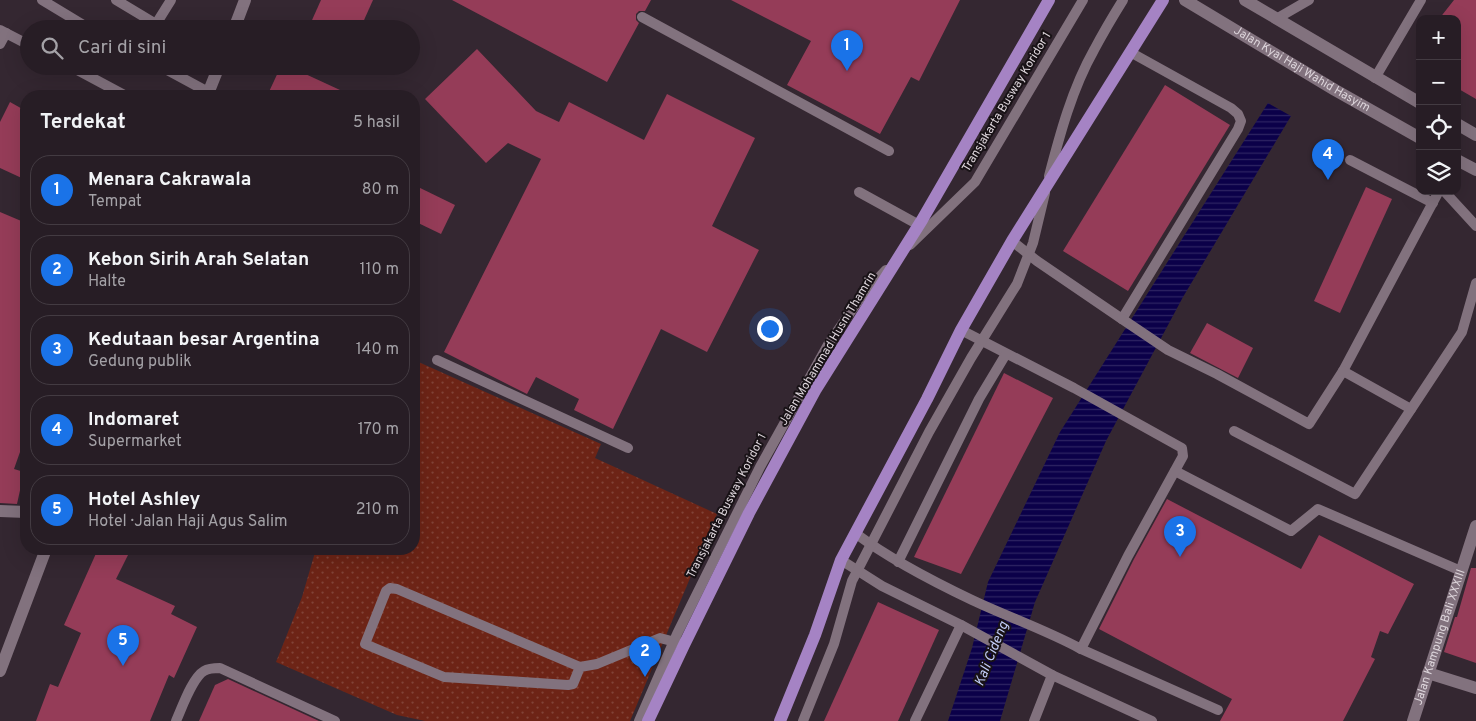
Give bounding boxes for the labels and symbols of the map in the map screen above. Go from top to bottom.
street label: Jalan Kyai Haji Wahid Hasyim [1231,23,1373,116]
street label: Transjakarta Busway Koridor 1 [959,29,1055,175]
pin: 1 [831,30,863,71]
pin: 4 [1312,139,1344,180]
street label: Jalan Mohammad Husni Thamrin [776,269,880,429]
your location [757,316,783,342]
street label: Transjakarta Busway Koridor 1 [683,431,771,581]
pin: 3 [1164,516,1196,557]
street label: Jalan Kampung Bali XXXIII [1411,567,1469,707]
water label: Kali Cideng [971,619,1013,689]
pin: 5 [107,625,139,666]
pin: 2 [629,636,661,677]

